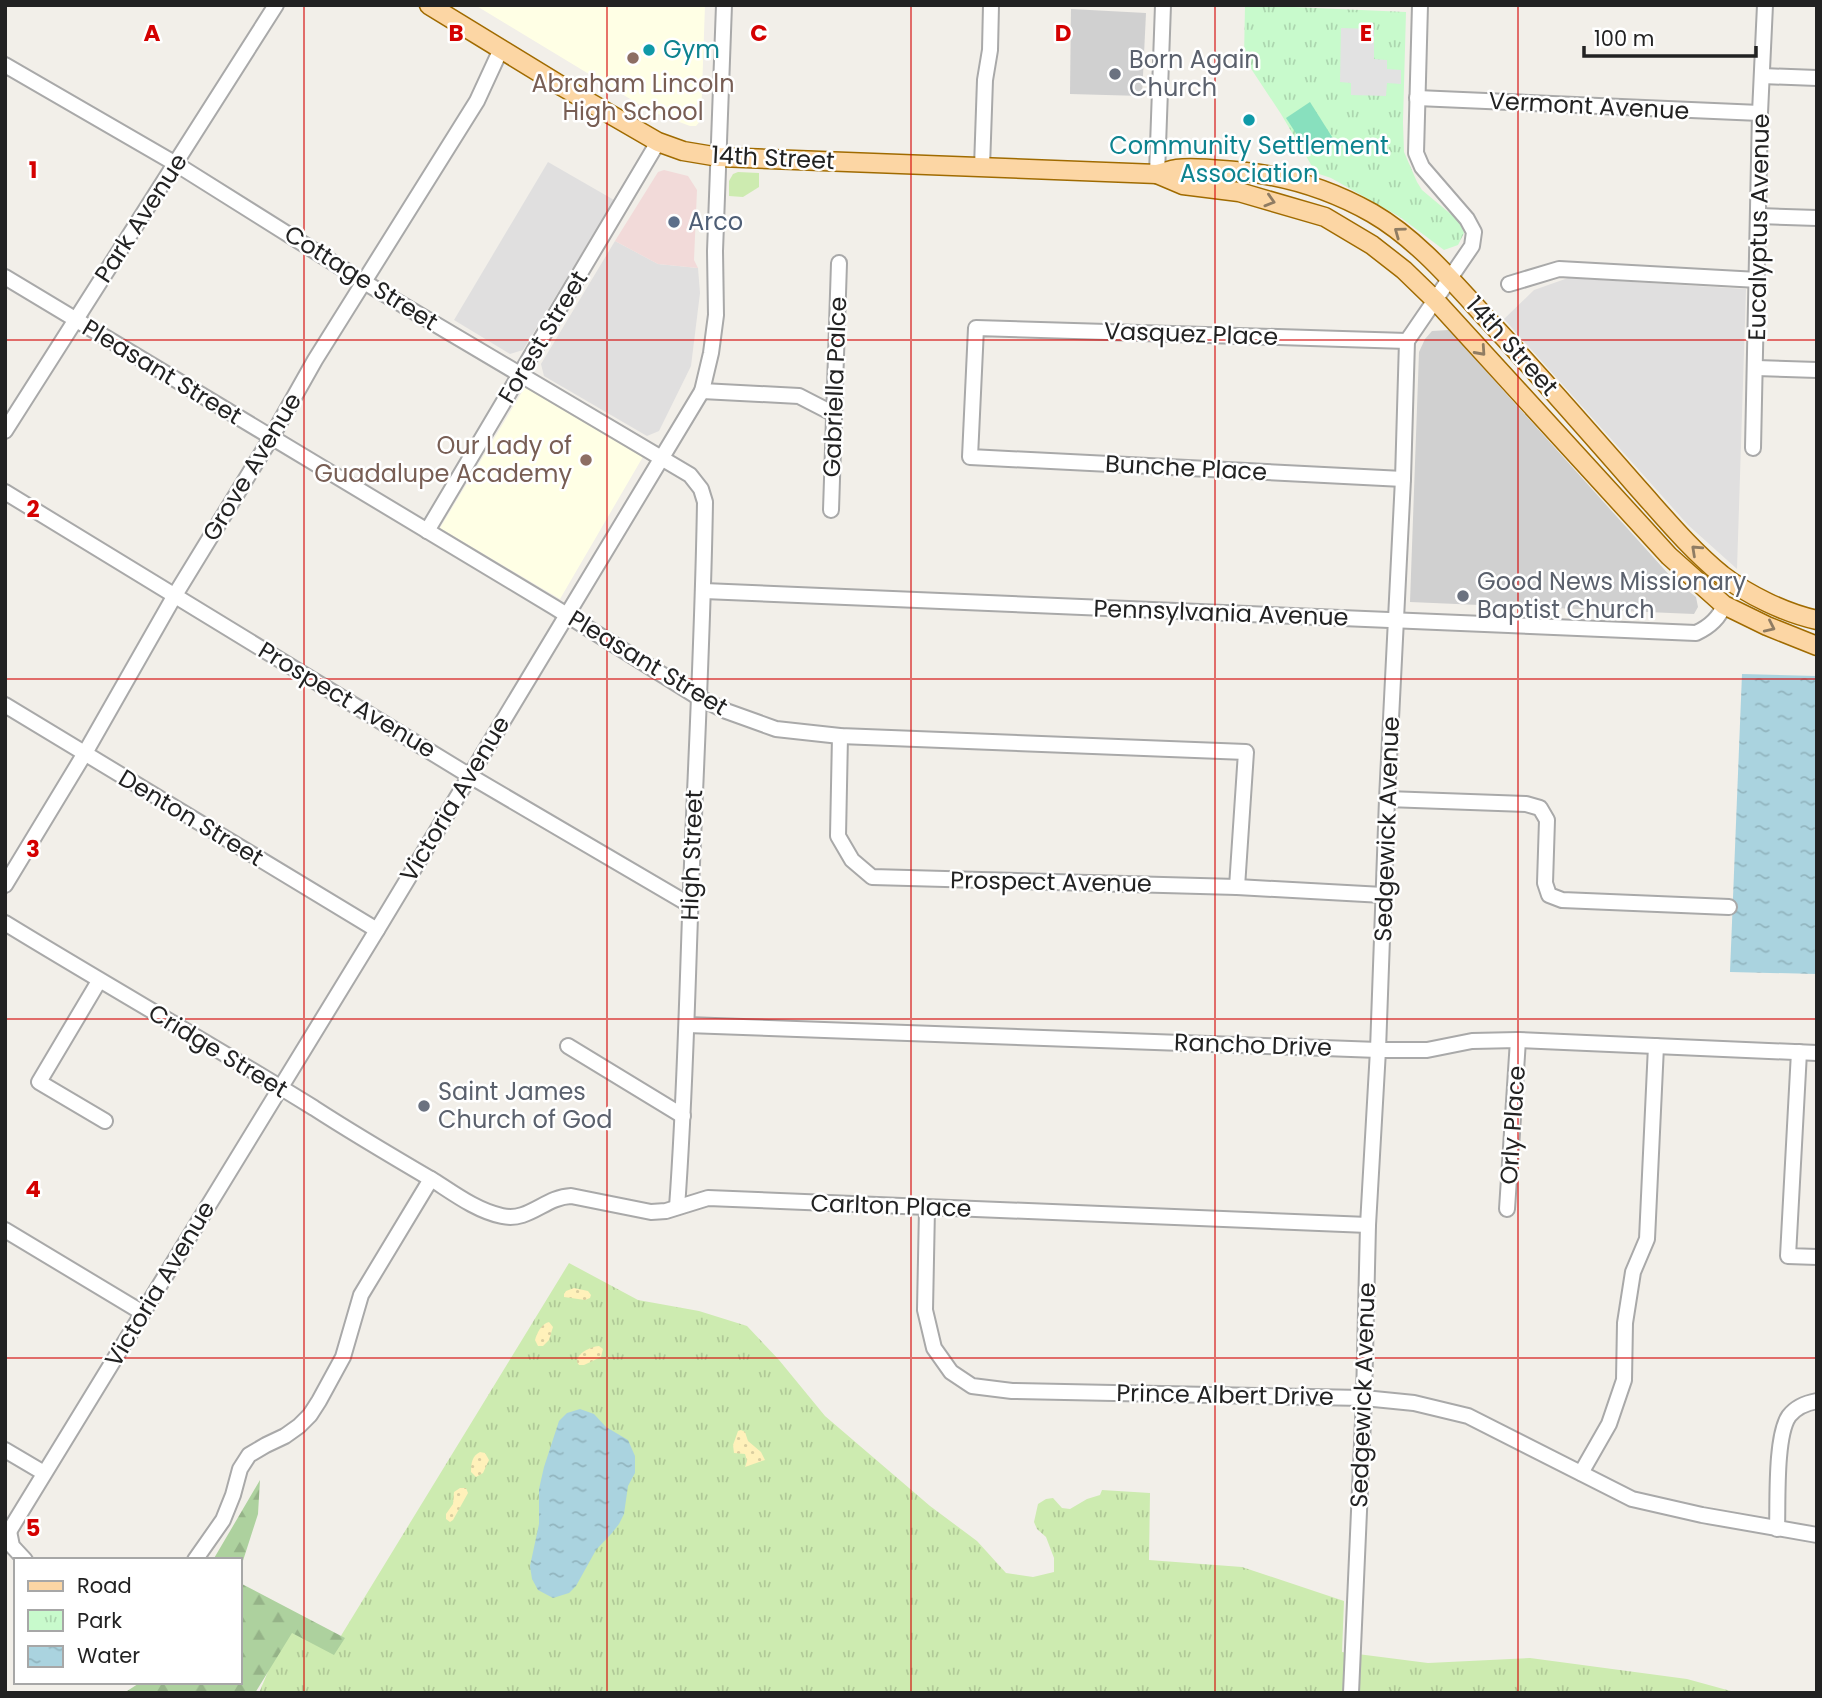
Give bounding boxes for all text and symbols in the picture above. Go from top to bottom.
scale bar [1584,14,1756,58]
text: A [144,17,161,49]
text: B [448,17,464,49]
text: C [750,17,768,49]
text: D [1055,17,1071,49]
text: E [1360,17,1372,49]
text: 100 m [1594,24,1654,53]
place label: Gym [663,33,720,66]
marker: Gym [641,42,657,58]
place label: Born Again Church [1129,43,1260,104]
marker: Abraham Lincoln High School [625,50,641,66]
marker: Born Again Church [1107,66,1123,82]
place label: Abraham Lincoln High School [531,67,735,128]
street label: Vermont Avenue [1488,84,1690,127]
marker: Community Settlement Association [1241,112,1257,128]
street label: Eucalyptus Avenue [1740,113,1777,341]
place label: Community Settlement Association [1109,129,1389,190]
street label: 14th Street [710,138,836,177]
street label: Park Avenue [86,147,195,289]
text: 1 [29,154,37,186]
one-way arrow [1263,193,1276,207]
place label: Arco [688,205,743,238]
marker: Arco [666,214,682,230]
street label: Cottage Street [278,217,444,338]
one-way arrow [1394,228,1407,241]
street label: Forest Street [490,264,595,409]
street label: 14th Street [1459,289,1566,403]
street label: Gabriella Palce [815,296,854,478]
street label: Pleasant Street [76,311,248,432]
street label: Vasquez Place [1103,314,1279,353]
one-way arrow [1473,343,1486,356]
street label: Grove Avenue [194,386,309,547]
place label: Our Lady of Guadalupe Academy [314,429,572,490]
street label: Bunche Place [1104,447,1268,488]
marker: Our Lady of Guadalupe Academy [578,452,594,468]
text: 2 [26,493,40,525]
one-way arrow [1691,546,1704,559]
place label: Good News Missionary Baptist Church [1477,565,1747,626]
marker: Good News Missionary Baptist Church [1455,588,1471,604]
street label: Pennsylvania Avenue [1093,592,1349,633]
street label: Pleasant Street [562,602,734,723]
one-way arrow [1763,619,1775,633]
street label: Prospect Avenue [252,633,442,766]
street label: Victoria Avenue [392,709,517,888]
street label: Sedgewick Avenue [1366,716,1407,942]
street label: Denton Street [113,761,270,874]
street label: High Street [673,789,710,921]
text: 3 [26,833,40,865]
street label: Prospect Avenue [950,863,1152,900]
street label: Cridge Street [142,996,294,1105]
street label: Rancho Drive [1173,1025,1333,1064]
street label: Orly Place [1492,1064,1533,1186]
place label: Saint James Church of God [438,1075,612,1136]
marker: Saint James Church of God [416,1098,432,1114]
text: 4 [25,1173,41,1205]
street label: Carlton Place [810,1186,972,1225]
street label: Victoria Avenue [97,1194,222,1373]
street label: Sedgewick Avenue [1342,1282,1383,1508]
street label: Prince Albert Drive [1116,1376,1334,1413]
text: 5 [26,1512,40,1544]
legend [14,1558,242,1684]
text: Road [77,1571,132,1600]
text: Park [77,1606,122,1635]
text: Water [77,1641,140,1670]

